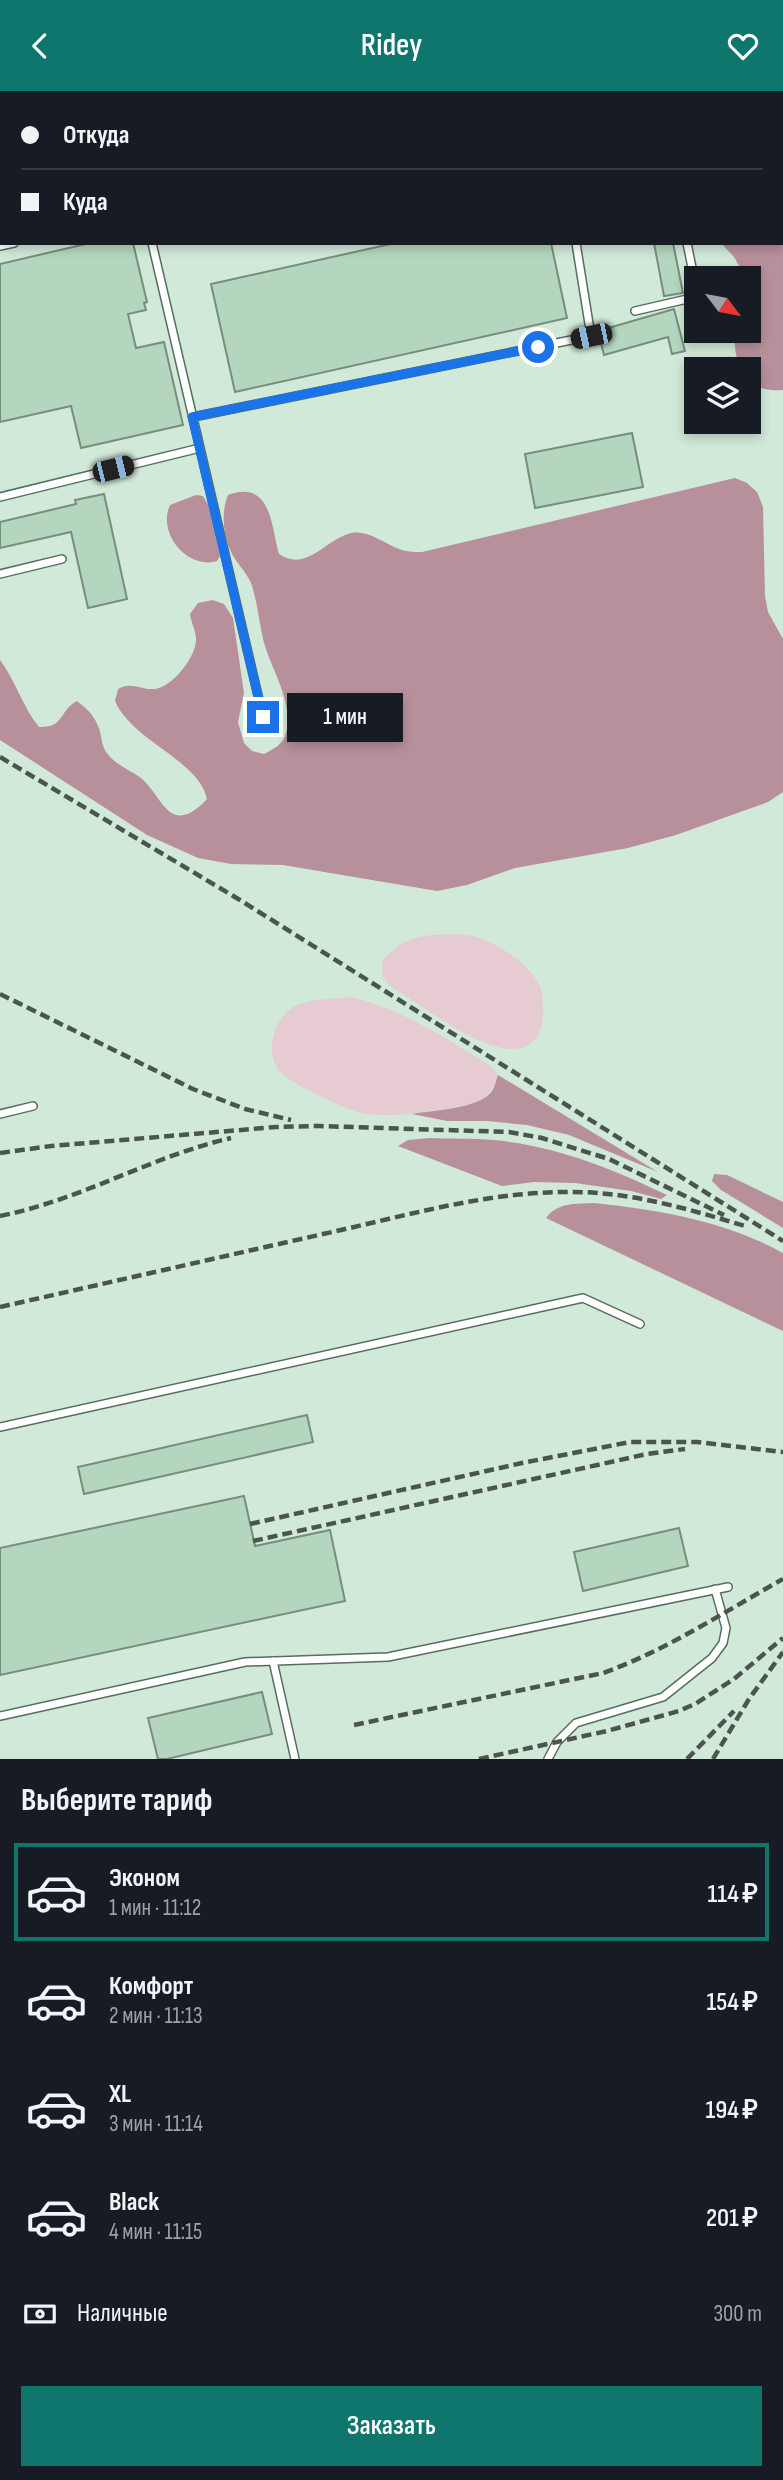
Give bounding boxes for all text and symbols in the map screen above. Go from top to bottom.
text: Ridey [361,26,422,65]
icon: back [21,27,59,65]
icon: heart [724,27,762,65]
text: Откуда [63,120,129,151]
text: Куда [63,187,108,218]
north arrow [684,266,761,343]
map controls [684,266,761,434]
car [569,321,614,351]
route start [522,331,554,363]
button: layers [684,357,761,434]
car [91,454,136,484]
callout: 1 мин [288,693,403,741]
route end [247,701,279,733]
text: 1 мин [323,703,367,731]
text: Выберите тариф [21,1781,212,1820]
icon: car [25,1861,88,1924]
text: Эконом [109,1863,180,1894]
text: 114 ₽ [708,1879,758,1910]
text: 1 мин · 11:12 [109,1894,201,1922]
icon: car [25,1969,88,2032]
text: Комфорт [109,1971,193,2002]
text: 154 ₽ [706,1987,758,2018]
text: 2 мин · 11:13 [109,2002,203,2030]
icon: car [25,2077,88,2140]
text: XL [109,2079,131,2110]
text: 194 ₽ [705,2095,758,2126]
text: 3 мин · 11:14 [109,2110,203,2138]
icon: car [25,2185,88,2248]
text: Black [109,2187,159,2218]
text: 201 ₽ [706,2203,758,2234]
text: 4 мин · 11:15 [109,2218,202,2246]
icon: cash [21,2295,59,2333]
text: Наличные [77,2298,168,2329]
text: 300 m [713,2300,762,2328]
button: Заказать [21,2386,762,2466]

